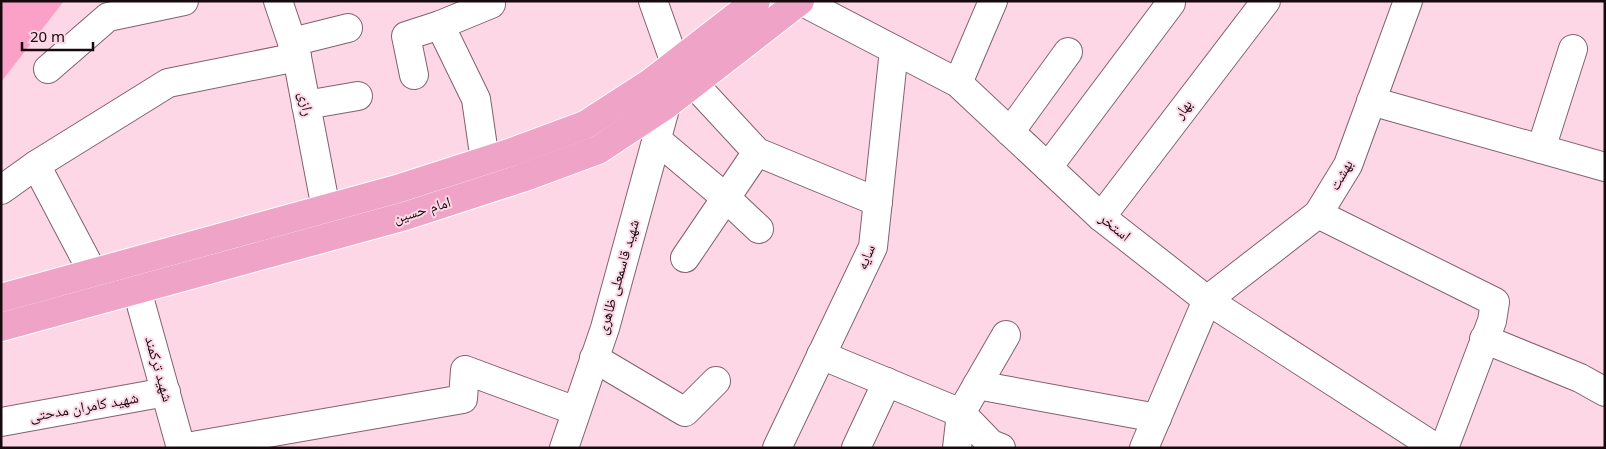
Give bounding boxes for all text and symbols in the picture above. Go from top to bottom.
scale bar [22,20,94,52]
text: 20 m [30,26,65,46]
street label: رازی [294,90,319,118]
street label: بهار [1168,95,1196,123]
street label: بهشت [1324,156,1357,193]
street label: امام حسین [391,191,453,228]
street label: استخر [1095,207,1135,245]
street label: شهید قاسمعلی ظاهری [591,217,644,337]
street label: سایه [851,241,879,272]
street label: شهید ترکمند [141,334,179,404]
street label: شهید کامران مدحتی [28,387,140,426]

